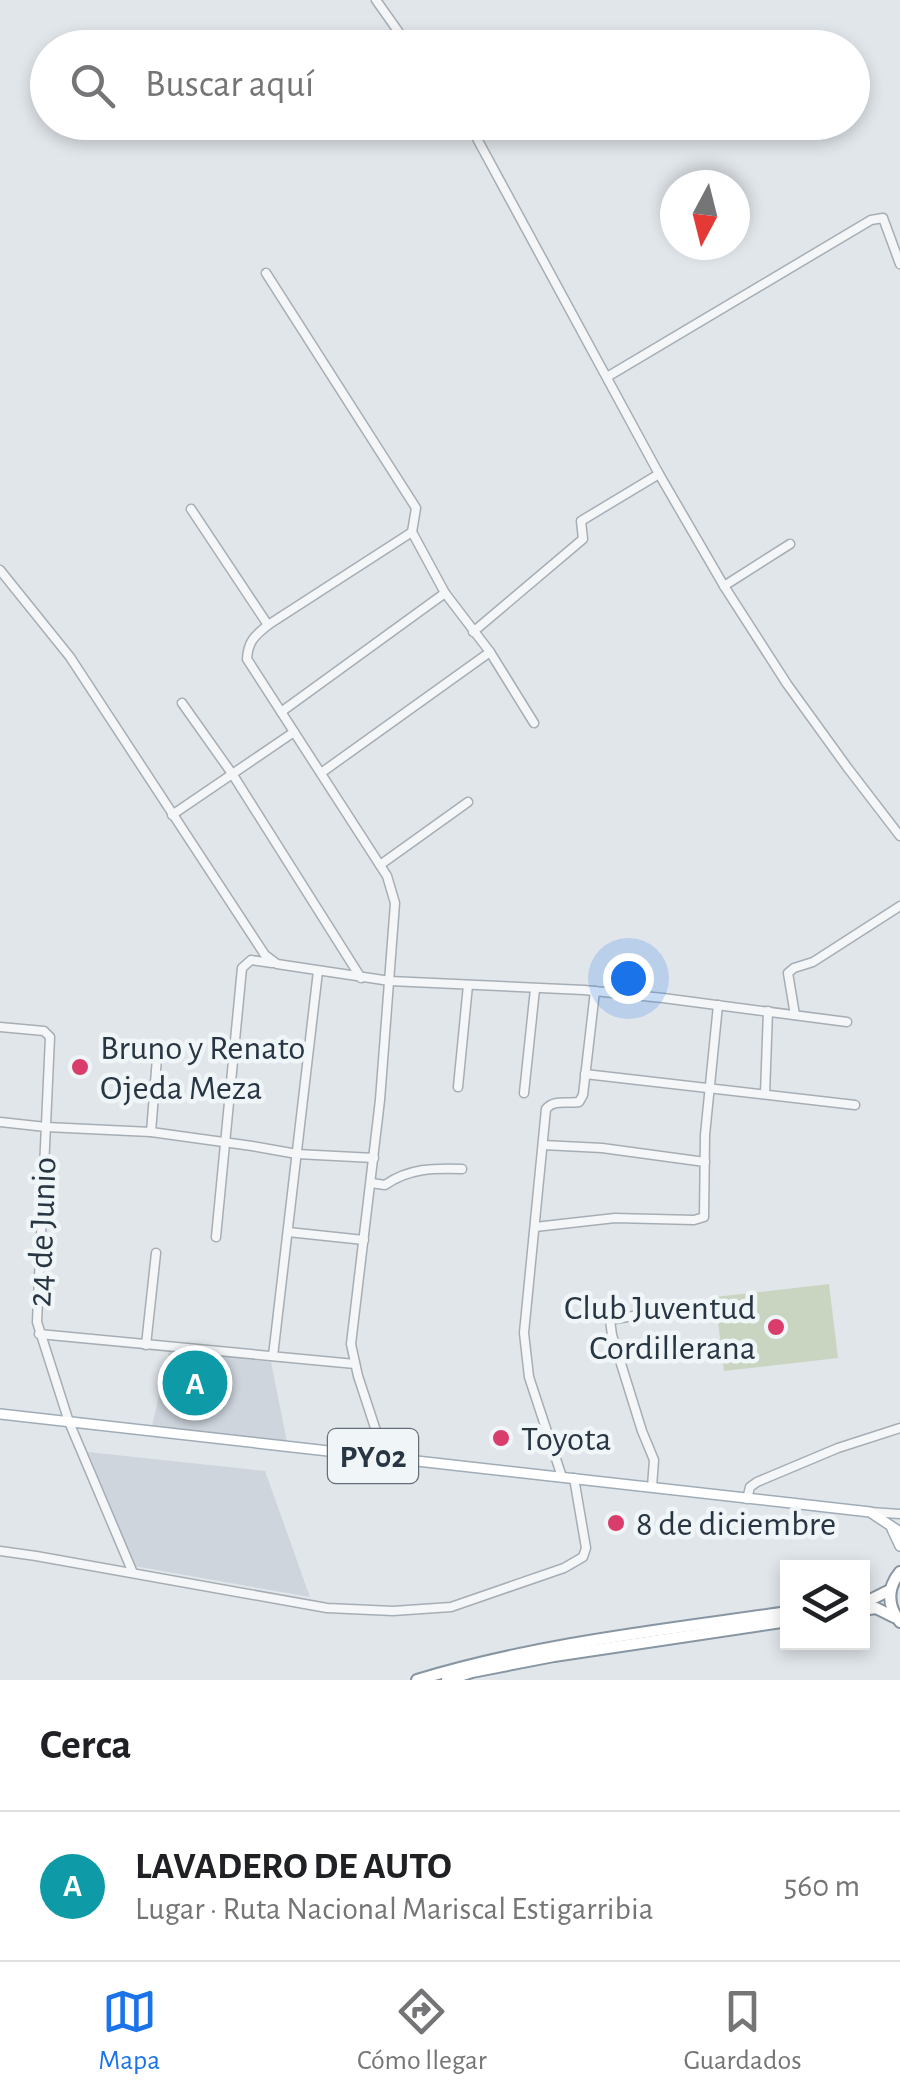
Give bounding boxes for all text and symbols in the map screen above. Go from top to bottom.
search box [30,30,870,140]
icon: search [65,58,120,113]
text: Buscar aquí [145,66,314,104]
north arrow [660,170,750,260]
your location [603,953,654,1004]
place label: Bruno y Renato Ojeda Meza [100,1031,305,1106]
marker: Bruno y Renato Ojeda Meza [69,1056,91,1078]
street label: 24 de Junio [22,1156,63,1308]
place label: Club Juventud Cordillerana [564,1291,756,1366]
marker: Club Juventud Cordillerana [765,1316,787,1338]
pin: A [162,1346,228,1420]
place label: Toyota [521,1422,612,1457]
marker: Toyota [490,1427,512,1449]
road number: PY02 [328,1429,418,1483]
place label: 8 de diciembre [636,1507,836,1542]
marker: 8 de diciembre [605,1512,627,1534]
map controls [780,1560,870,1650]
button: layers [780,1560,870,1650]
text: Cerca [40,1724,131,1766]
text: LAVADERO DE AUTO [135,1848,452,1886]
text: A [63,1870,82,1902]
text: 560 m [784,1870,860,1902]
text: Lugar · Ruta Nacional Mariscal Estigarribia [135,1893,654,1925]
tab: Mapa [98,1984,160,2078]
tab: Cómo llegar [357,1984,487,2078]
tab: Guardados [683,1984,802,2078]

